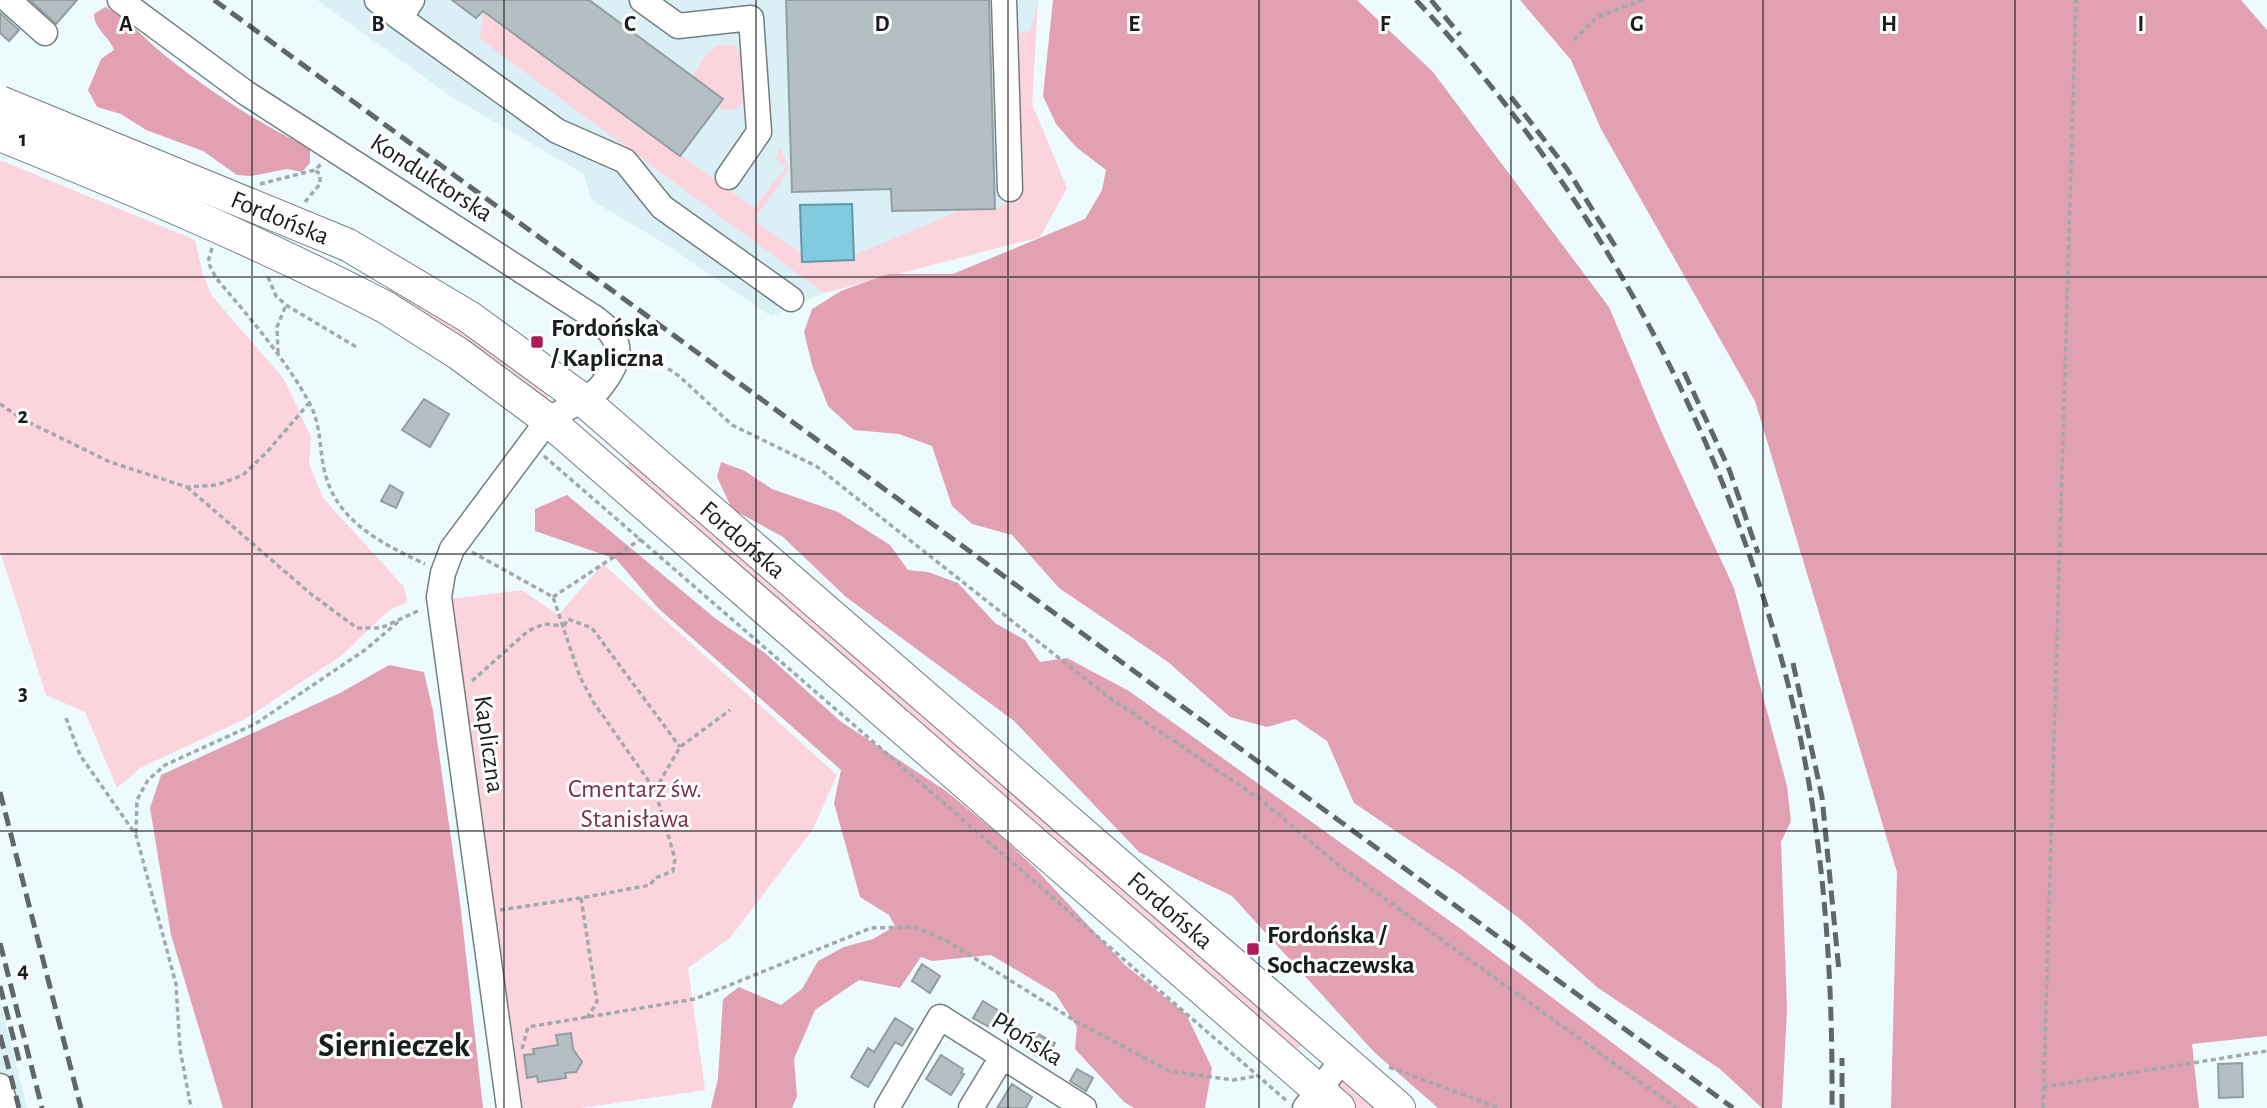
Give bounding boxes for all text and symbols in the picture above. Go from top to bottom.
text: A [119,13,133,36]
text: B [371,13,385,36]
text: C [624,13,636,36]
text: D [874,13,890,36]
text: E [1128,13,1140,36]
text: F [1380,13,1391,36]
text: G [1630,13,1644,36]
text: H [1881,13,1897,36]
text: I [2138,13,2144,36]
text: 1 [19,128,27,151]
street label: Konduktorska [366,129,497,227]
street label: Fordońska [227,186,333,250]
place label: Fordońska / Kapliczna [550,315,664,371]
marker: Fordońska / Kapliczna [529,334,545,350]
text: 2 [18,405,29,428]
street label: Fordońska [695,496,790,584]
text: 3 [18,682,28,705]
street label: Kapliczna [469,694,509,795]
park label: Cmentarz św. Stanisława [568,776,702,832]
street label: Fordońska [1122,867,1218,955]
place label: Fordońska / Sochaczewska [1267,922,1415,978]
marker: Fordońska / Sochaczewska [1245,941,1261,957]
text: 4 [17,959,29,982]
street label: Płońska [987,1007,1068,1071]
district label: Siernieczek [318,1030,471,1063]

